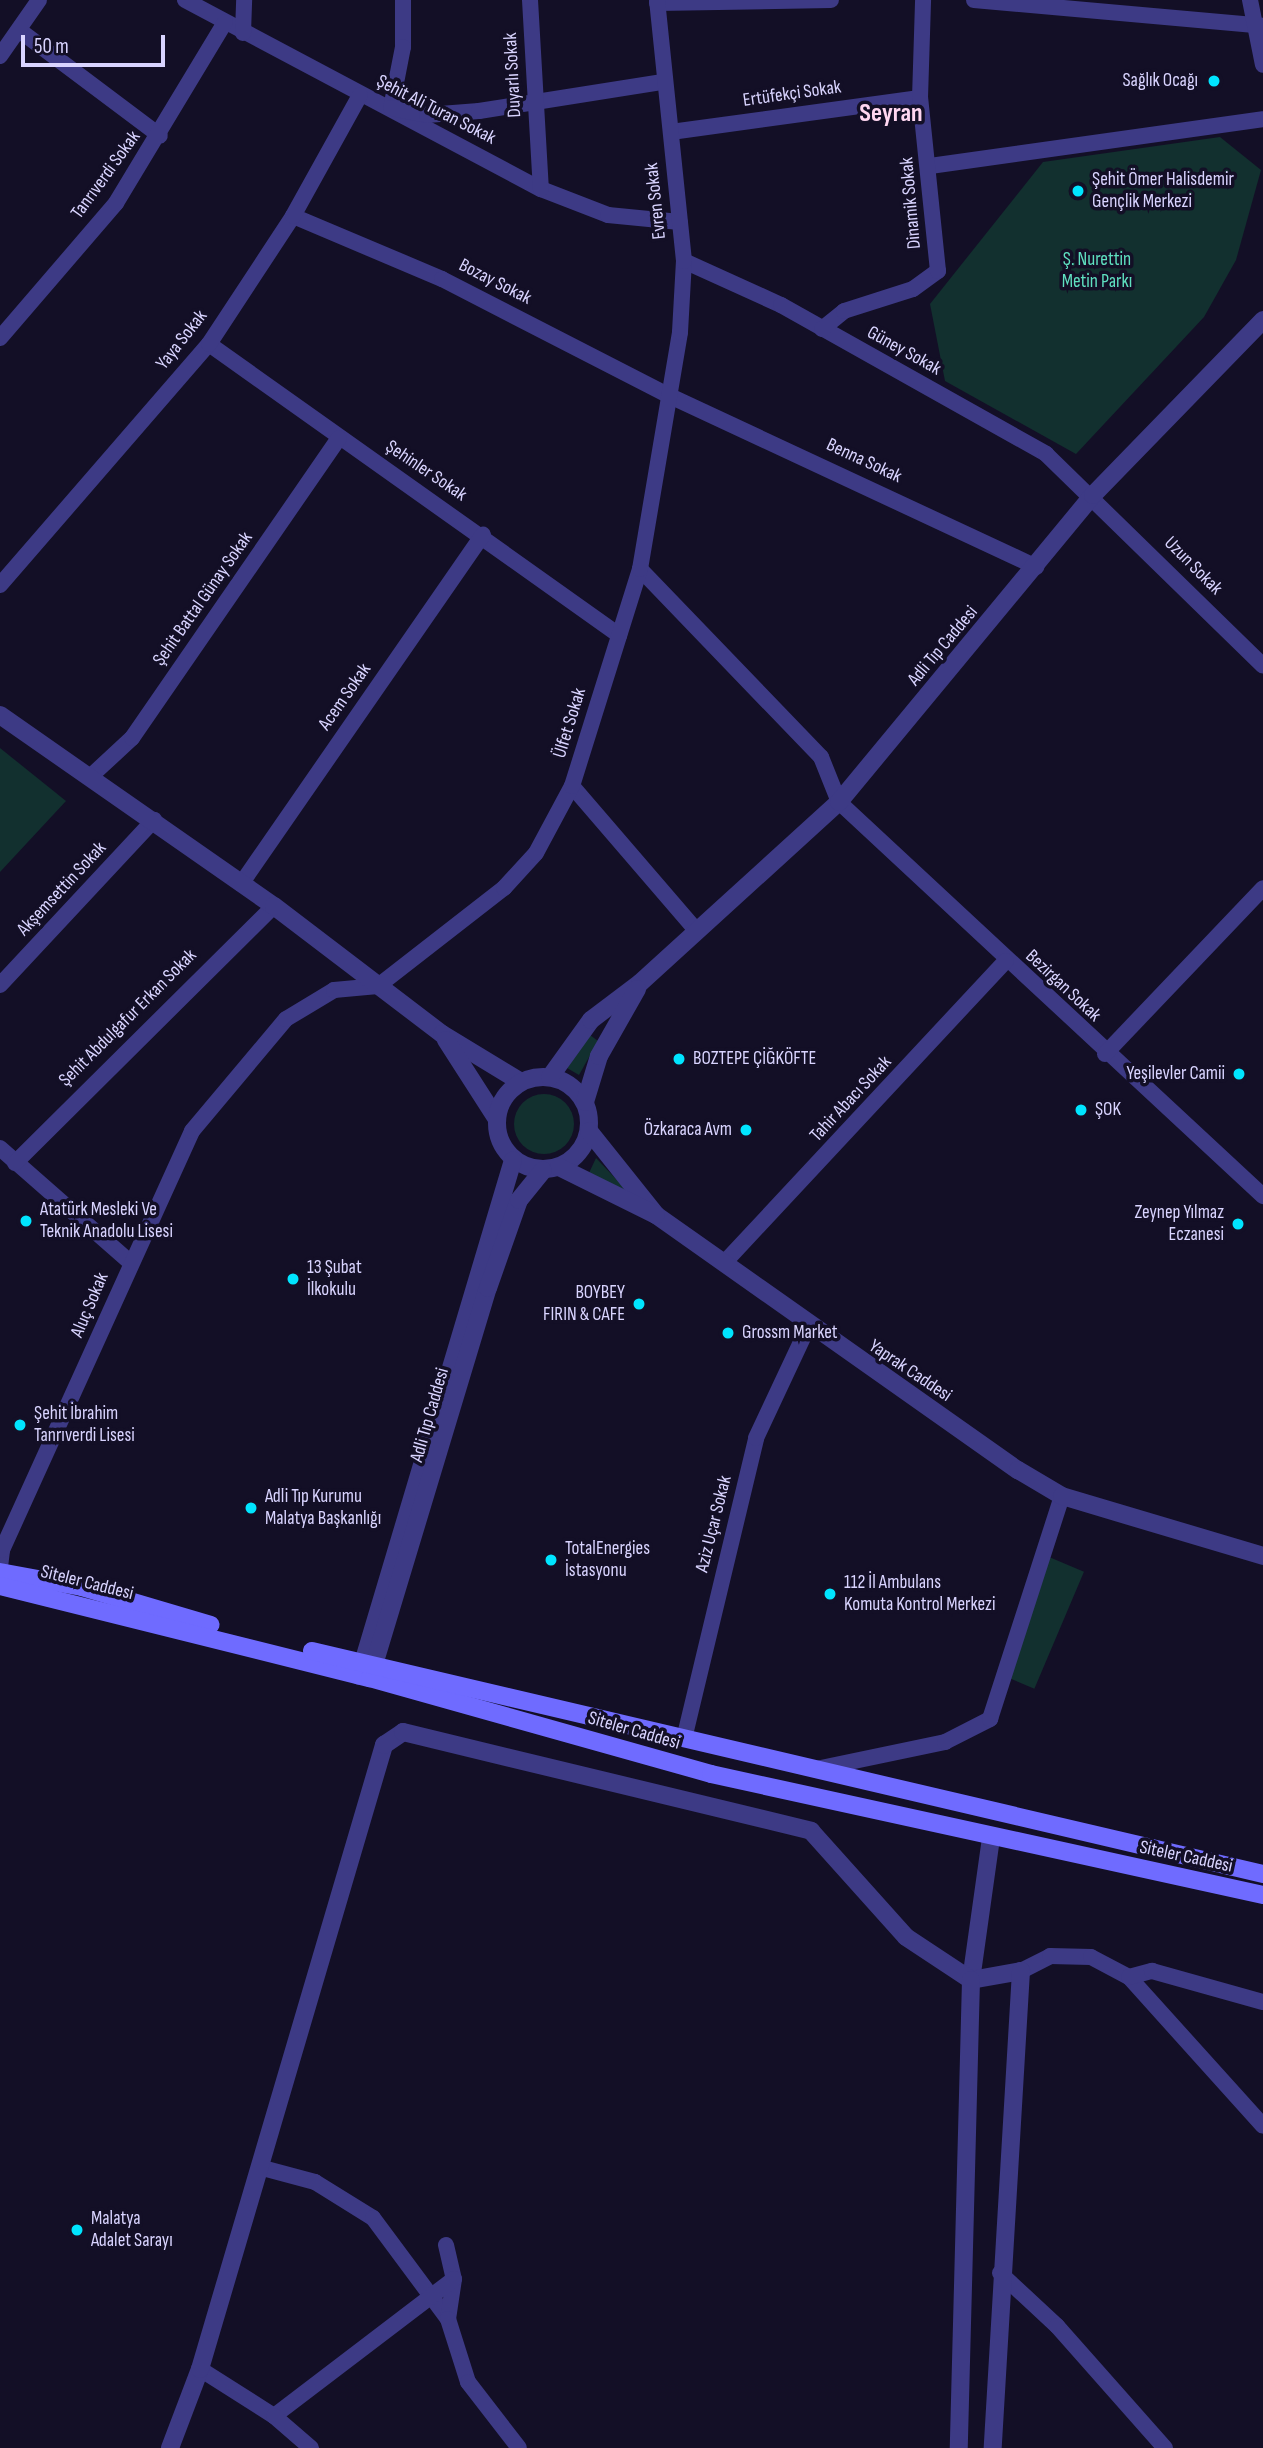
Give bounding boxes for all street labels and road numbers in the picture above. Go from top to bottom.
street label: Duyarlı Sokak [499,32,527,118]
street label: Şehit Ali Turan Sokak [373,70,499,150]
street label: Ertüfekçi Sokak [741,76,843,112]
street label: Tanrıverdi Sokak [66,127,146,223]
street label: Dinamik Sokak [896,156,926,250]
street label: Evren Sokak [641,162,671,240]
street label: Bozay Sokak [455,254,535,310]
street label: Yaya Sokak [152,306,212,374]
street label: Güney Sokak [863,321,945,381]
street label: Benna Sokak [823,434,905,488]
street label: Şehinler Sokak [381,436,471,506]
street label: Şehit Battal Günay Sokak [148,528,258,670]
street label: Uzun Sokak [1159,532,1227,600]
street label: Adli Tıp Caddesi [903,601,983,691]
street label: Acem Sokak [314,659,376,735]
street label: Ülfet Sokak [549,685,591,761]
street label: Akşemsettin Sokak [13,837,111,941]
street label: Şehit Abdulgafur Erkan Sokak [54,944,202,1092]
street label: Bezirgan Sokak [1020,945,1106,1027]
street label: Tahir Abacı Sokak [805,1051,897,1147]
street label: Aluç Sokak [66,1269,114,1341]
street label: Yaprak Caddesi [864,1335,956,1407]
street label: Adli Tıp Caddesi [406,1365,454,1465]
street label: Aziz Uçar Sokak [691,1473,737,1575]
street label: Siteler Caddesi [38,1560,136,1606]
street label: Siteler Caddesi [585,1707,683,1755]
street label: Siteler Caddesi [1137,1836,1235,1878]

